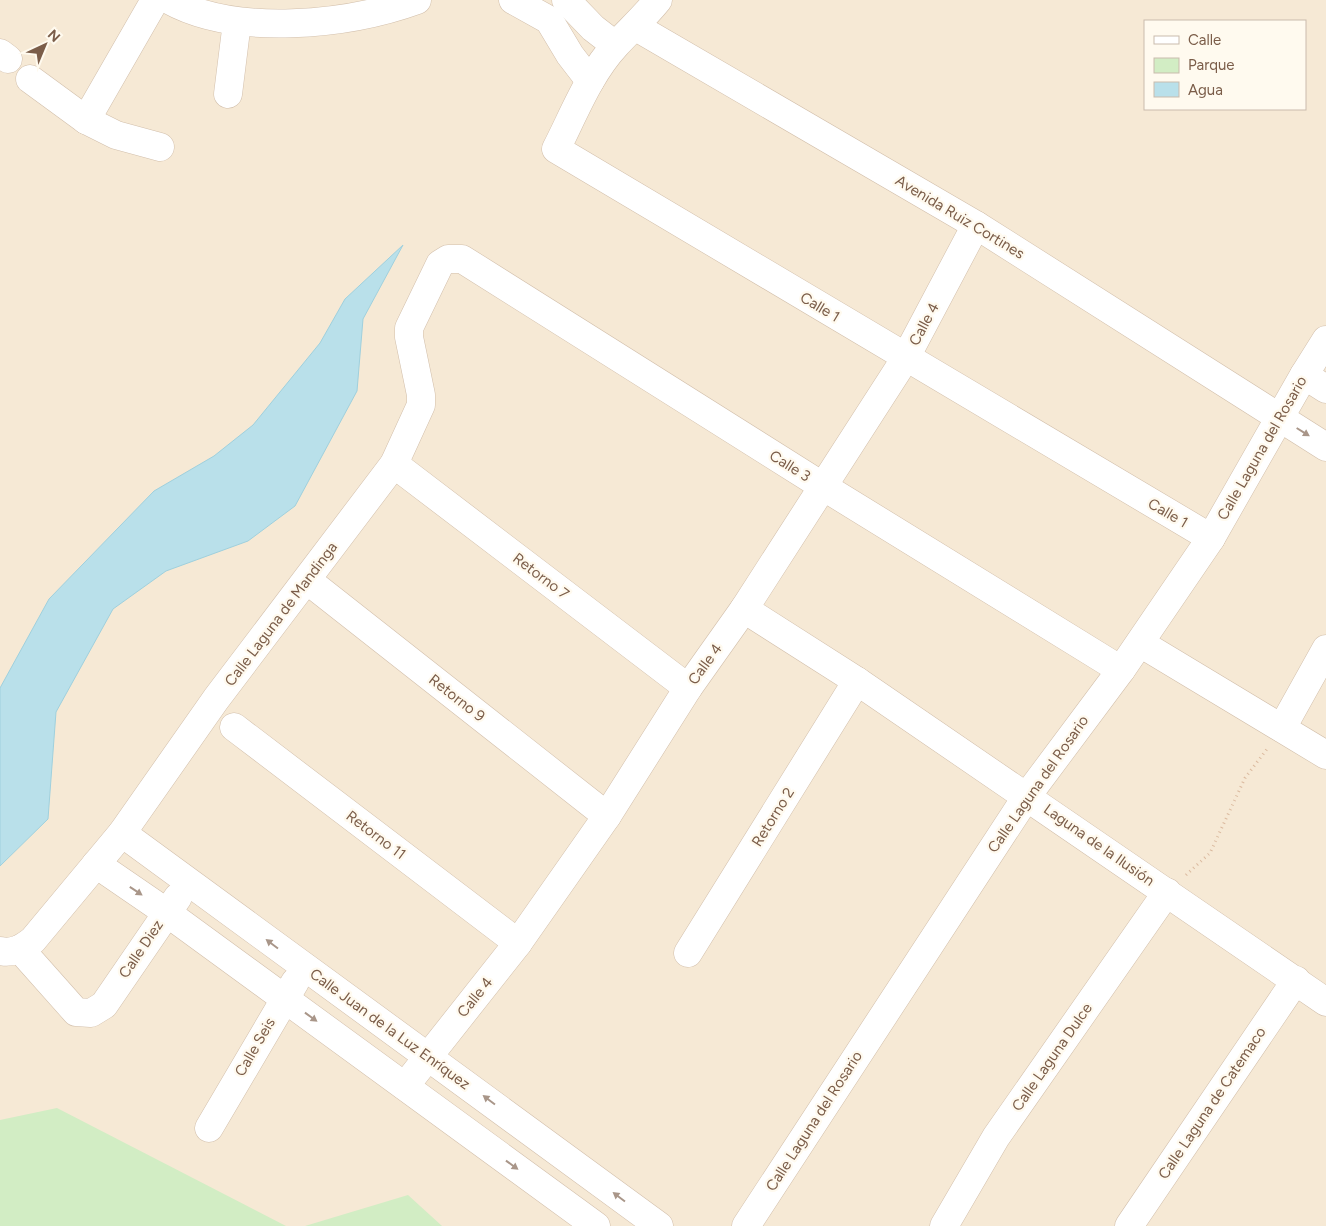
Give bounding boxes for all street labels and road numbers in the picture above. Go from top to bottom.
street label: Avenida Ruiz Cortines [892,171,1028,263]
street label: Calle 1 [797,288,843,326]
street label: Calle 4 [905,299,943,349]
street label: Calle Laguna del Rosario [1213,373,1311,523]
street label: Calle 3 [766,446,814,486]
street label: Calle 1 [1145,494,1191,532]
street label: Calle Laguna de Mandinga [221,538,341,690]
street label: Retorno 7 [509,549,573,603]
street label: Calle 4 [684,640,726,688]
street label: Retorno 9 [425,671,489,725]
street label: Calle Laguna del Rosario [984,712,1092,856]
street label: Retorno 2 [748,784,798,850]
street label: Laguna de la Ilusión [1040,800,1158,890]
street label: Retorno 11 [343,807,409,863]
street label: Calle Diez [115,916,167,982]
street label: Calle Juan de la Luz Enríquez [306,965,474,1093]
street label: Calle 4 [453,973,497,1021]
street label: Calle Laguna Dulce [1008,1000,1096,1114]
street label: Calle Seis [231,1014,279,1080]
street label: Calle Laguna de Catemaco [1154,1023,1270,1182]
street label: Calle Laguna del Rosario [762,1047,866,1194]

